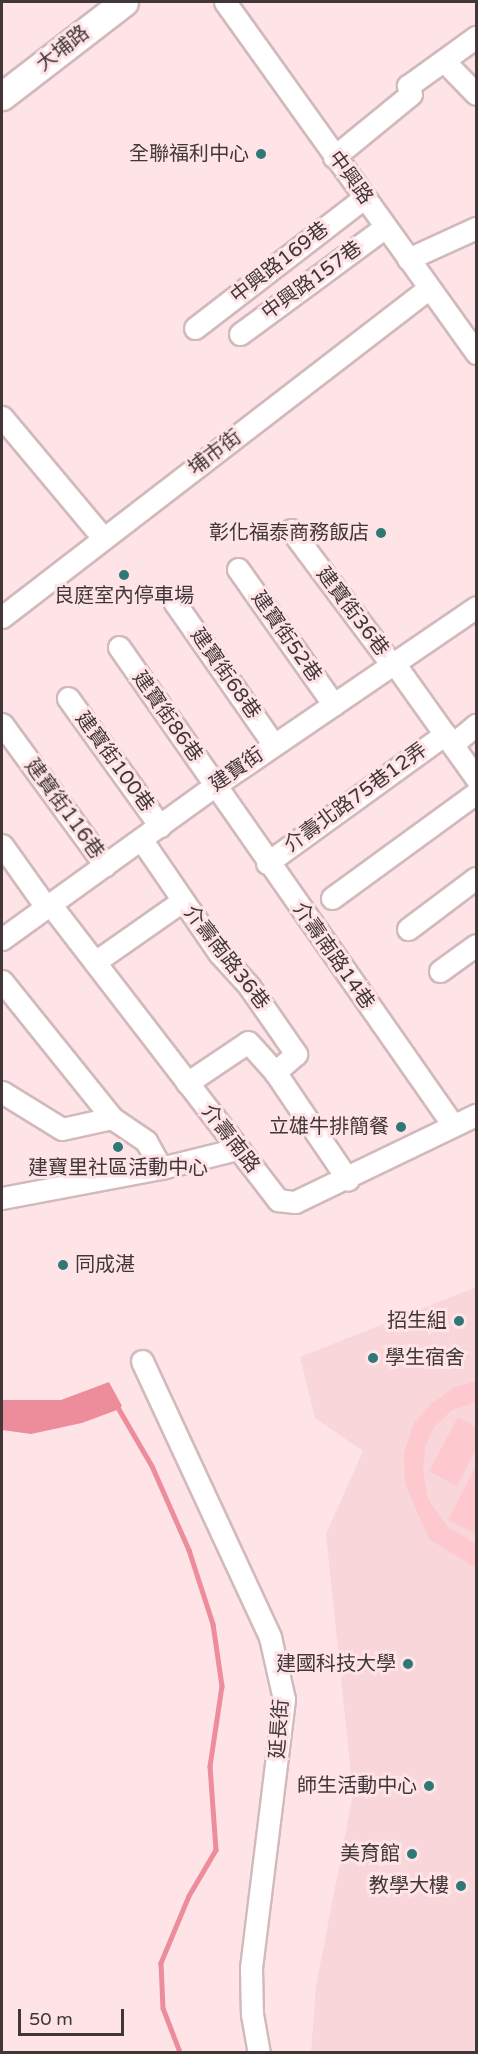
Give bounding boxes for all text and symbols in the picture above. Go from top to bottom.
street label: 大埔路 [32,21,94,77]
place label: 全聯福利中心 [129,142,249,166]
marker: 全聯福利中心 [254,147,268,161]
street label: 中興路 [323,147,377,209]
street label: 中興路169巷 [226,217,334,309]
street label: 中興路157巷 [257,237,367,325]
street label: 埔市街 [184,425,246,481]
place label: 彰化福泰商務飯店 [209,521,369,545]
marker: 彰化福泰商務飯店 [374,526,388,540]
street label: 建寶街36巷 [311,563,393,661]
marker: 良庭室內停車場 [117,568,131,582]
place label: 良庭室內停車場 [54,584,194,608]
street label: 建寶街52巷 [246,587,326,687]
street label: 建寶街68巷 [185,624,265,724]
street label: 建寶街86巷 [127,667,207,767]
street label: 建寶街100巷 [70,707,158,817]
street label: 介壽北路75巷12弄 [280,738,432,858]
street label: 建寶街 [206,743,268,797]
street label: 建寶街116巷 [20,754,108,864]
street label: 介壽南路14巷 [287,898,379,1014]
street label: 介壽南路36巷 [178,901,274,1015]
street label: 介壽南路 [196,1100,264,1178]
place label: 立雄牛排簡餐 [269,1115,389,1139]
marker: 立雄牛排簡餐 [394,1120,408,1134]
marker: 建寶里社區活動中心 [111,1140,125,1154]
place label: 建寶里社區活動中心 [28,1156,208,1180]
place label: 同成湛 [75,1253,135,1277]
marker: 同成湛 [56,1258,70,1272]
place label: 招生組 [387,1309,447,1333]
marker: 招生組 [452,1314,466,1328]
place label: 學生宿舍 [385,1346,465,1370]
marker: 學生宿舍 [366,1351,380,1365]
place label: 建國科技大學 [276,1652,396,1676]
marker: 建國科技大學 [401,1657,415,1671]
street label: 延長街 [266,1698,294,1760]
place label: 師生活動中心 [297,1774,417,1798]
marker: 師生活動中心 [422,1779,436,1793]
place label: 美育館 [340,1842,400,1866]
marker: 美育館 [405,1847,419,1861]
place label: 教學大樓 [369,1874,449,1898]
marker: 教學大樓 [454,1879,468,1893]
scale bar [21,1997,128,2035]
text: 50 m [29,2008,73,2030]

